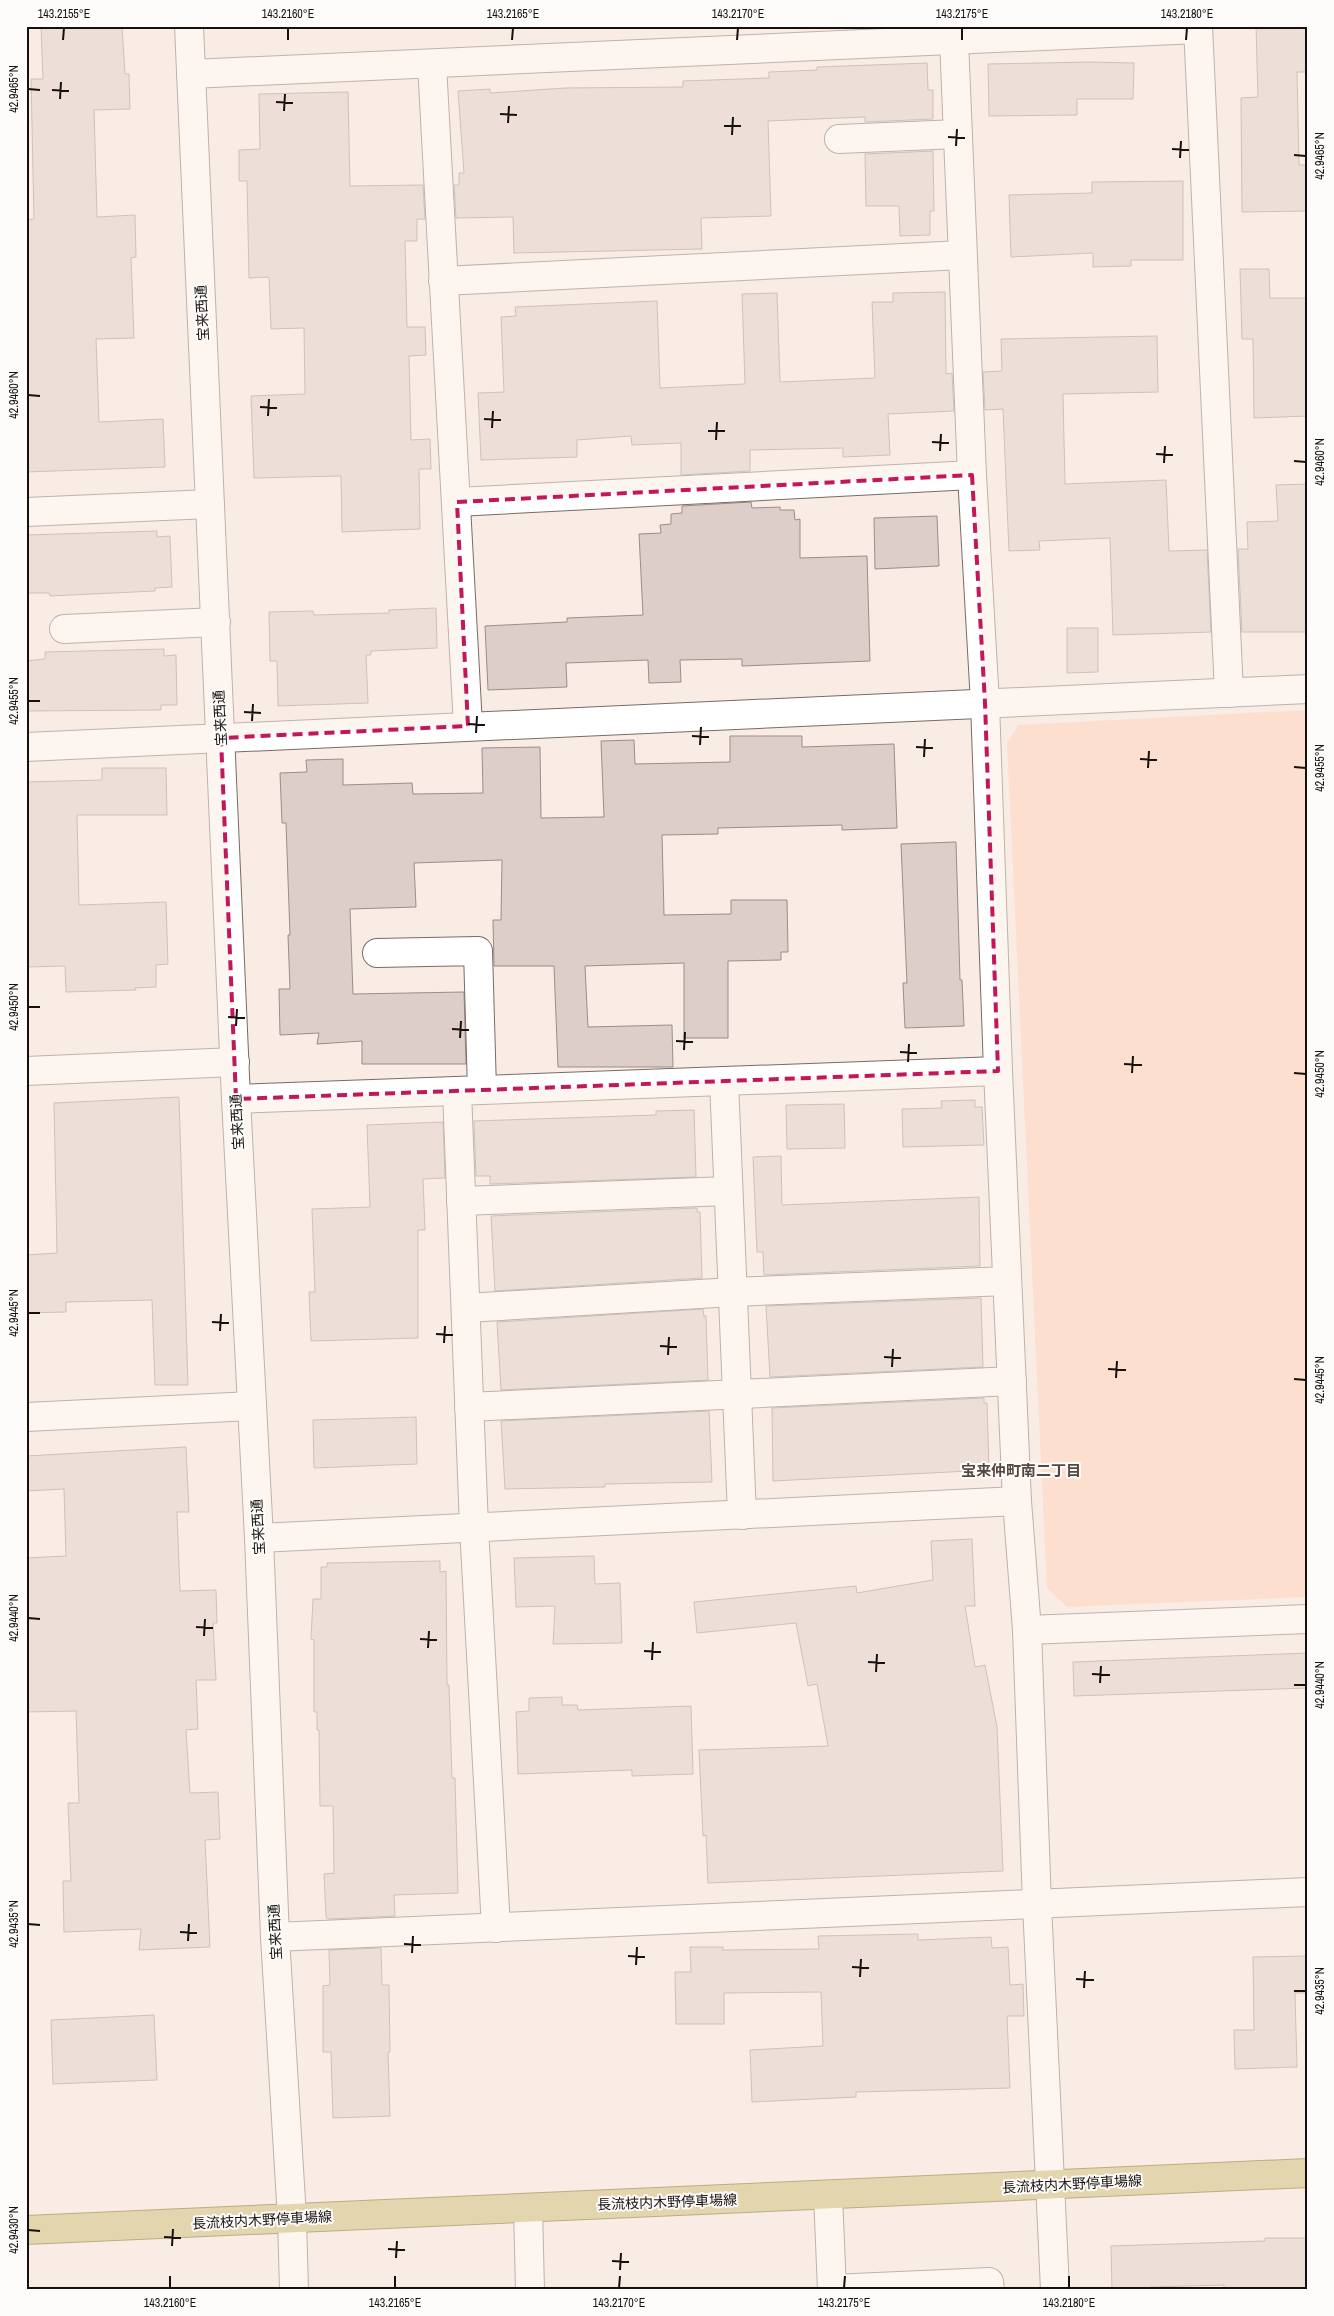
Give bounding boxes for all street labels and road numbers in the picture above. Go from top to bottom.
street label: 宝来西通 [192,285,212,341]
street label: 宝来西通 [210,690,230,746]
street label: 宝来西通 [227,1094,247,1150]
street label: 宝来西通 [248,1499,268,1555]
street label: 宝来西通 [265,1904,285,1960]
street label: 長流枝内木野停車場線 [1002,2171,1142,2197]
street label: 長流枝内木野停車場線 [597,2191,737,2213]
street label: 長流枝内木野停車場線 [192,2207,332,2233]

